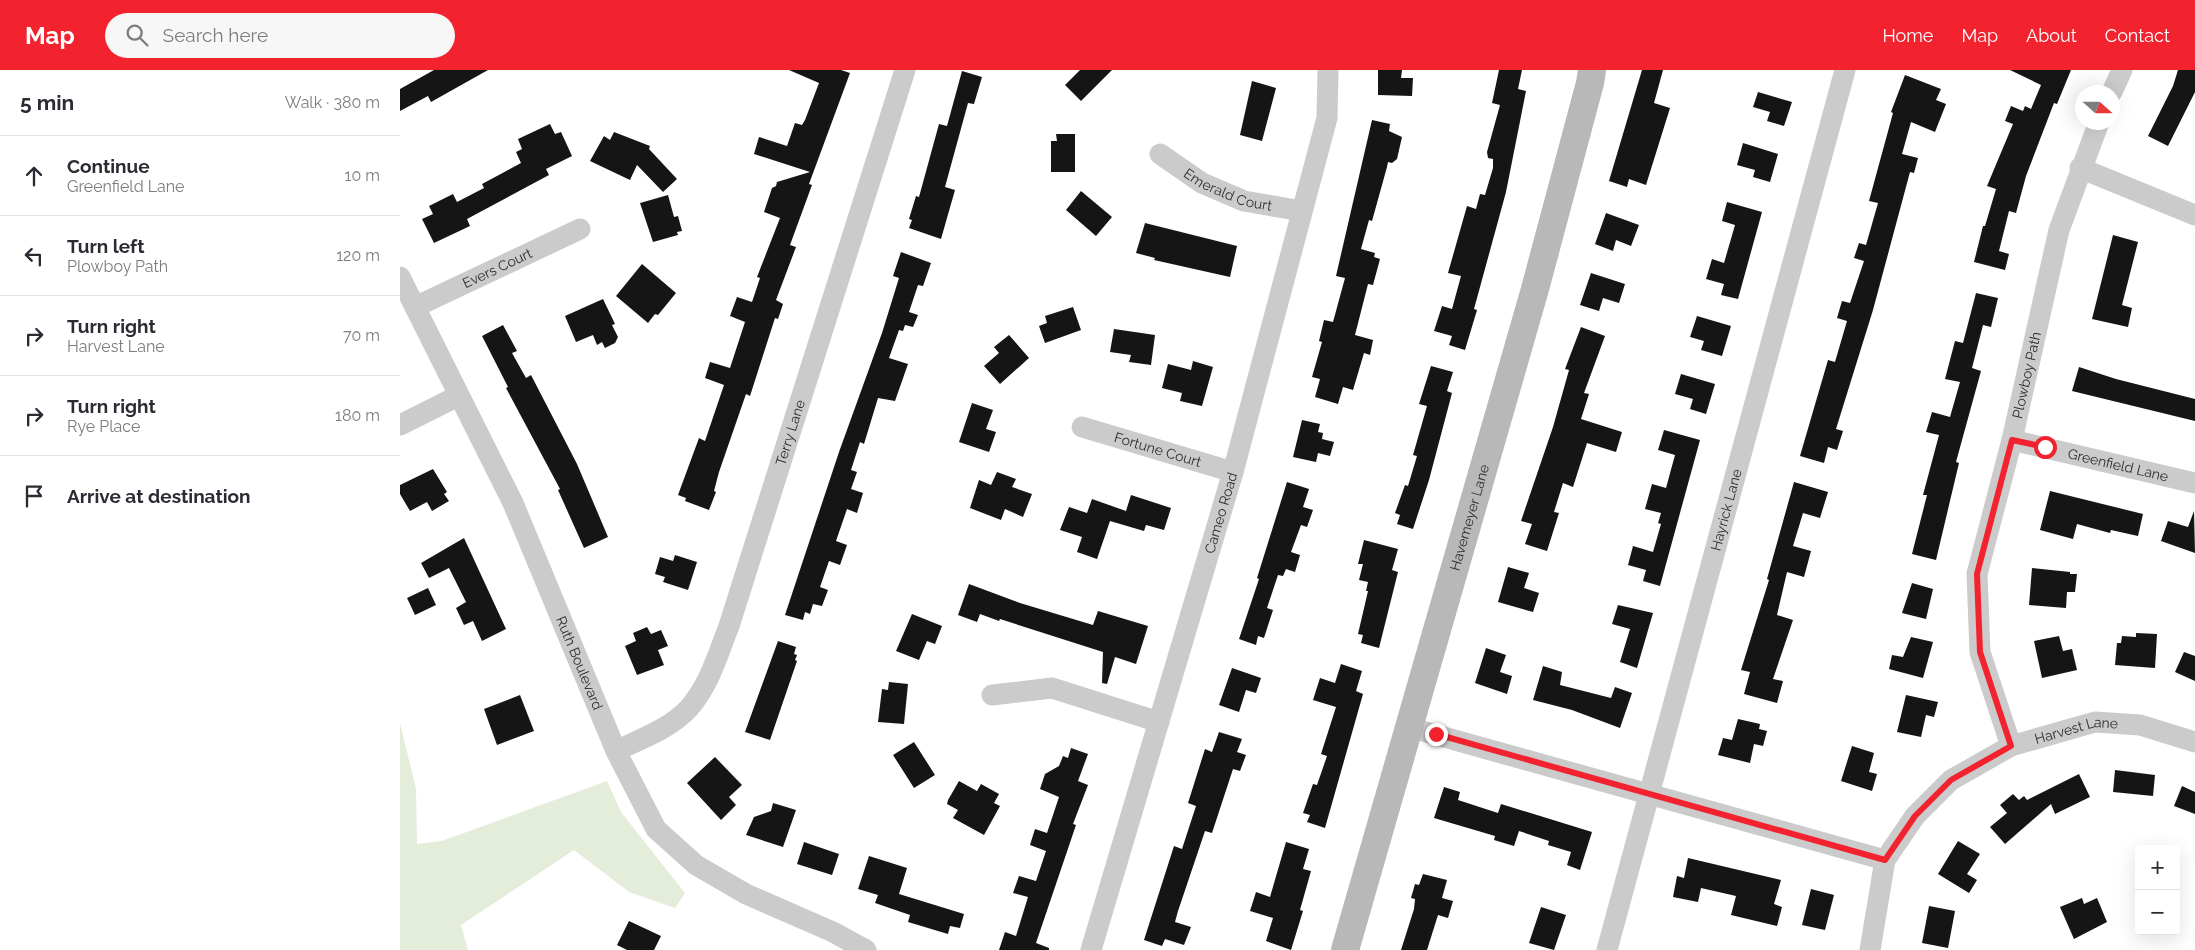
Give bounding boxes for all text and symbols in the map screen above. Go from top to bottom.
search box [105,13,455,58]
text: Map [25,21,75,50]
icon: search [123,21,151,49]
text: Search here [163,24,268,46]
text: Home [1882,25,1933,46]
text: Map [1961,25,1998,46]
text: About [2026,25,2077,46]
text: Contact [2105,25,2170,46]
north arrow [2075,85,2120,130]
text: 5 min [20,90,74,115]
text: Walk · 380 m [285,93,380,112]
text: Continue [67,155,150,177]
icon: ahead [20,162,48,190]
street label: Emerald Court [1181,165,1274,214]
text: 10 m [345,166,380,185]
text: Greenfield Lane [67,177,184,196]
text: Turn left [67,235,144,257]
icon: left [20,242,48,270]
street label: Evers Court [460,245,535,291]
text: 120 m [336,246,380,265]
text: Plowboy Path [67,257,168,276]
text: Turn right [67,315,156,337]
icon: right [20,322,48,350]
text: 70 m [343,326,380,345]
street label: Plowboy Path [2009,330,2044,420]
text: Harvest Lane [67,337,165,356]
text: Turn right [67,395,156,417]
street label: Terry Lane [772,398,808,467]
icon: right [20,402,48,430]
text: 180 m [335,406,380,425]
text: Rye Place [67,417,140,436]
street label: Fortune Court [1112,429,1203,470]
route start [2034,436,2057,459]
street label: Greenfield Lane [2066,445,2170,484]
street label: Havemeyer Lane [1446,462,1492,573]
street label: Hayrick Lane [1707,467,1745,553]
street label: Cameo Road [1201,470,1240,555]
icon: arrive [20,482,48,510]
text: Arrive at destination [67,485,251,507]
street label: Ruth Boulevard [553,614,606,712]
street label: Harvest Lane [2033,714,2119,747]
route end [1425,723,1448,746]
map controls [2135,845,2180,935]
button: + [2135,845,2180,890]
button: − [2135,890,2180,935]

